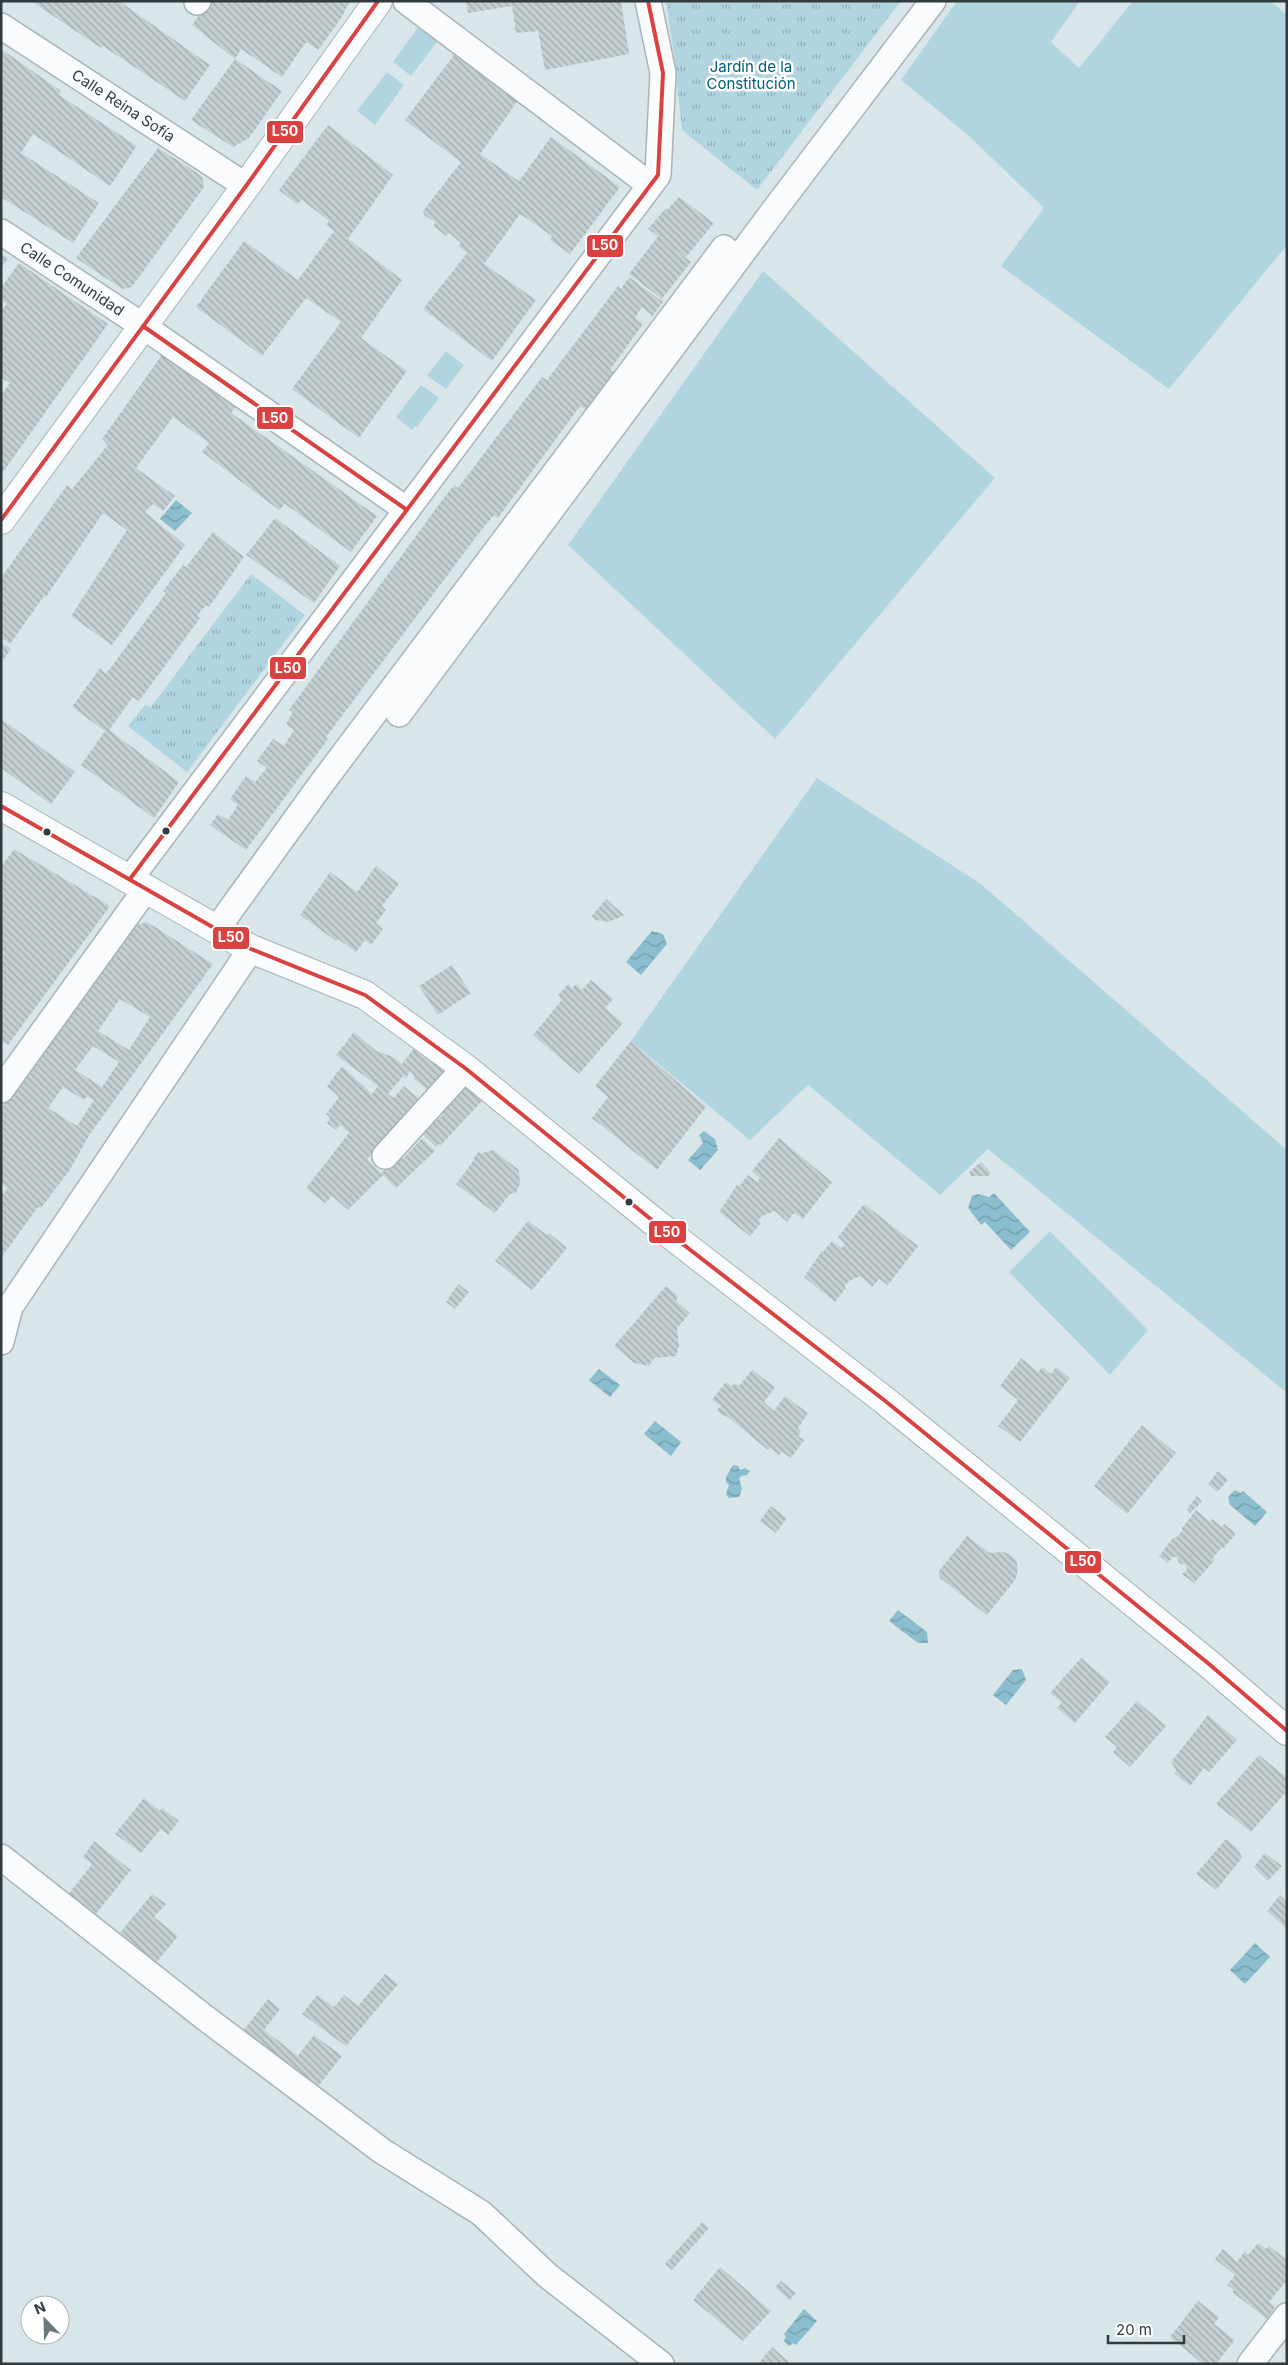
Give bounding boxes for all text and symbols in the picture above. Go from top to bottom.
park label: Jardín de la Constitución [706,57,796,93]
street label: Calle Reina Sofía [68,65,179,146]
line badge: L50 [266,120,304,144]
text: L50 [272,122,298,139]
line badge: L50 [586,234,624,258]
text: L50 [592,236,618,253]
street label: Calle Comunidad [16,237,128,320]
line badge: L50 [256,406,294,430]
text: L50 [262,409,288,426]
line badge: L50 [269,656,307,680]
text: L50 [275,659,301,676]
unlabelled marker [161,826,171,836]
unlabelled marker [42,827,52,837]
line badge: L50 [212,926,250,950]
text: L50 [218,928,244,945]
unlabelled marker [624,1197,634,1207]
line badge: L50 [648,1220,687,1244]
text: L50 [654,1223,680,1240]
line badge: L50 [1064,1550,1102,1574]
text: L50 [1070,1552,1096,1569]
north arrow [20,2295,70,2345]
text: N [31,2298,48,2317]
scale bar [1108,2312,1184,2344]
text: 20 m [1116,2320,1152,2339]

